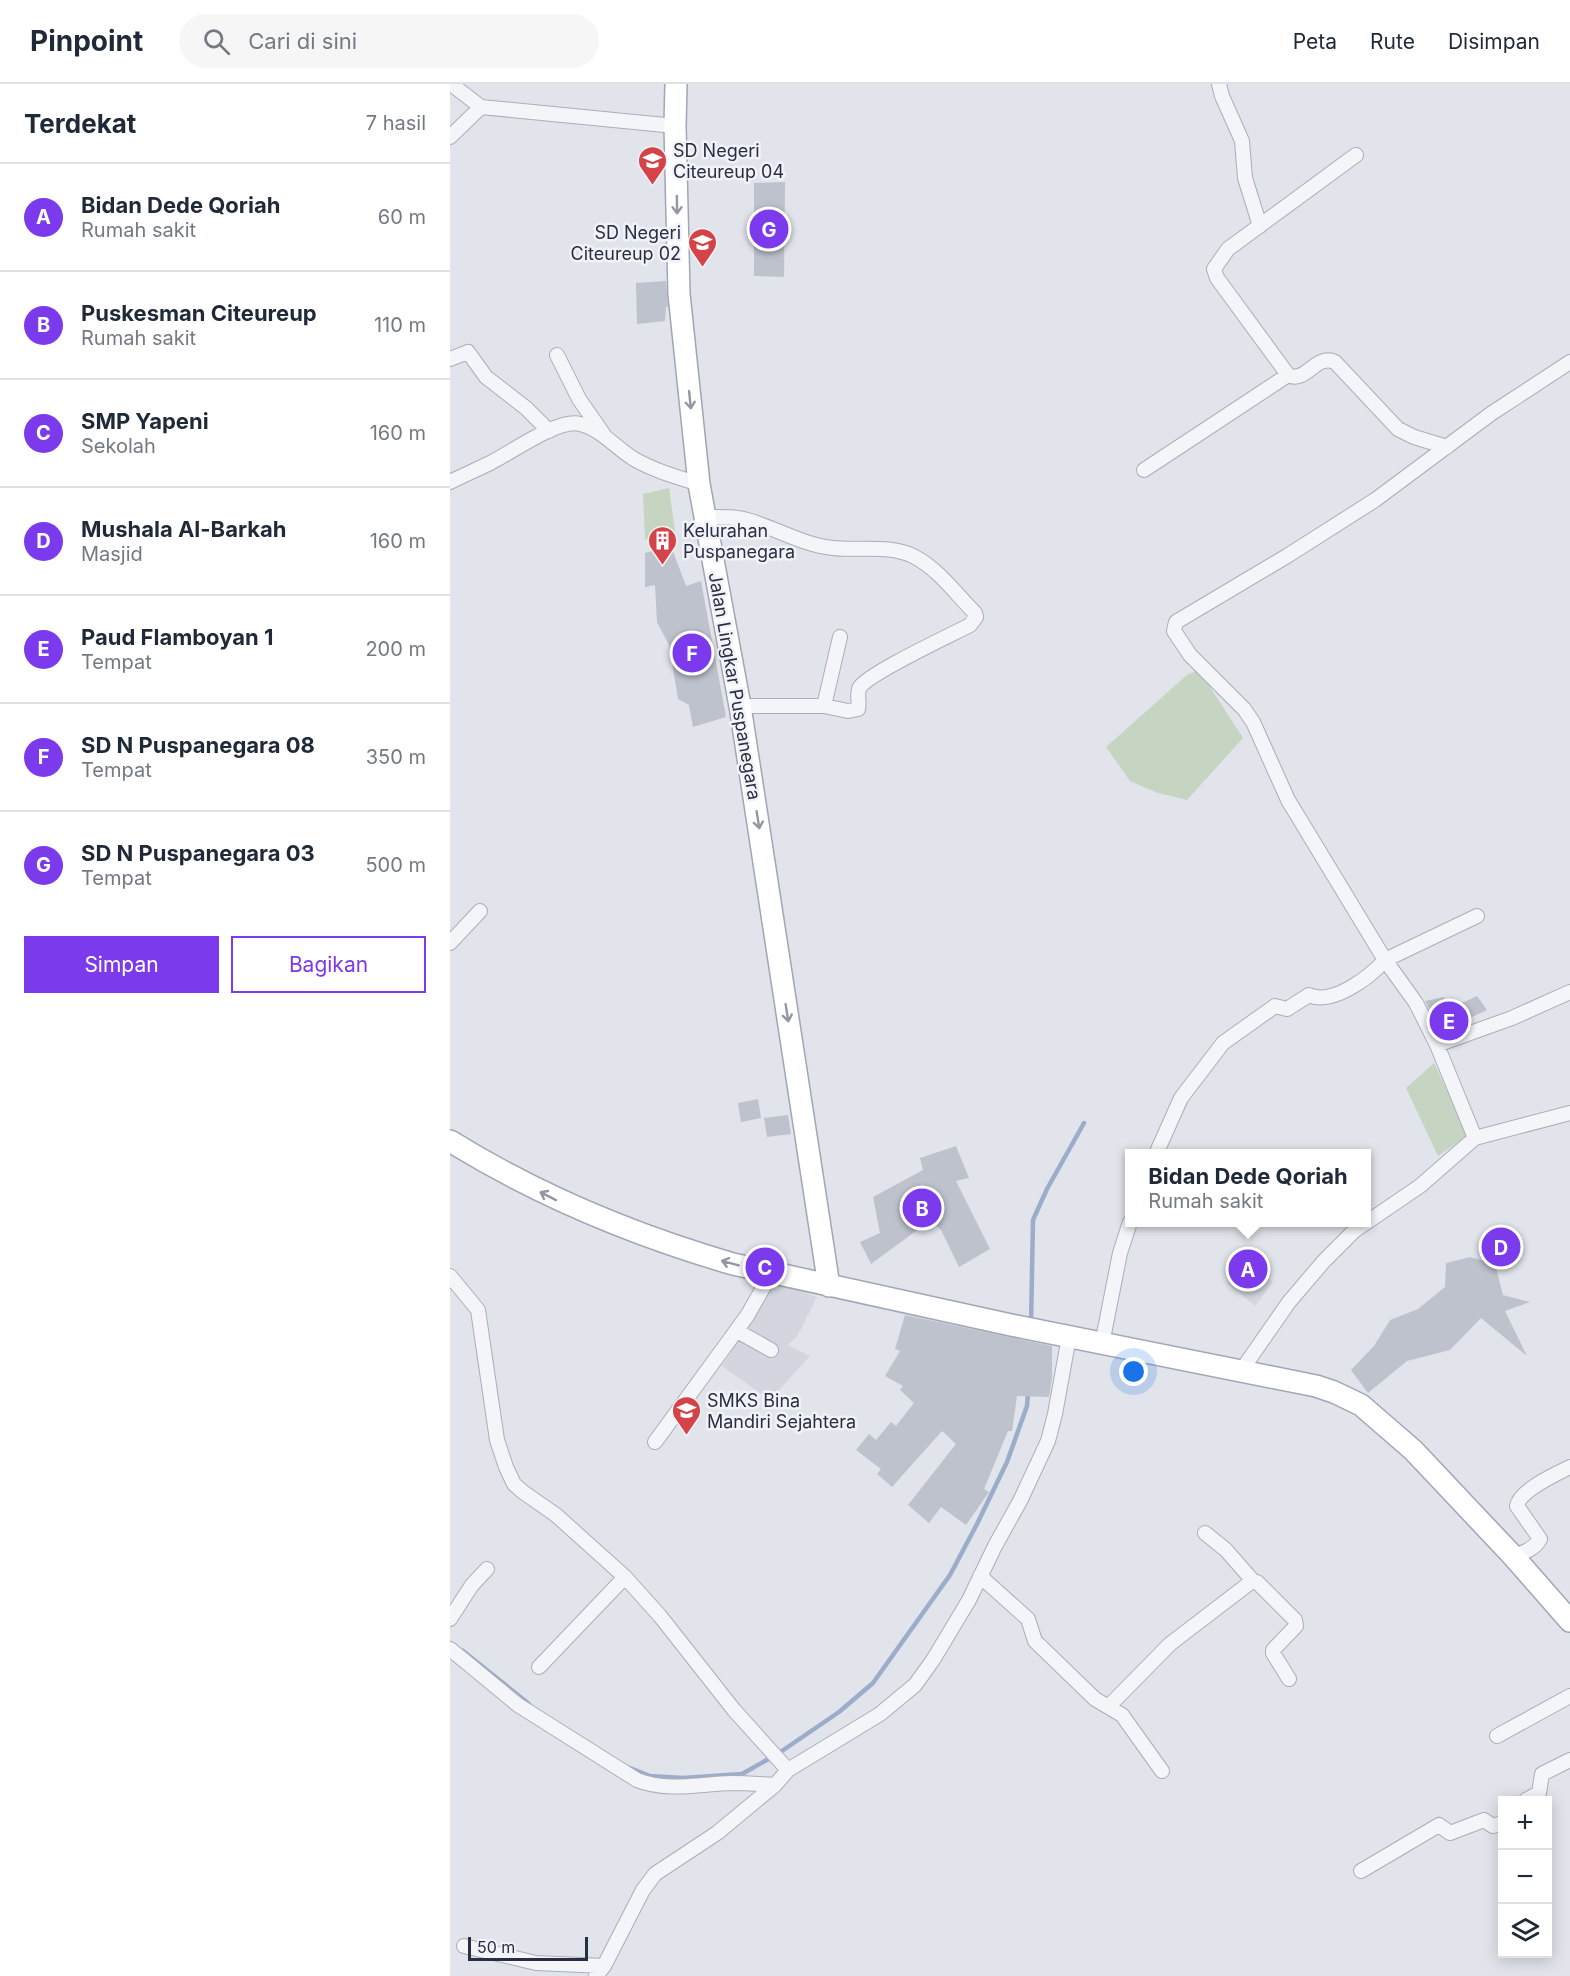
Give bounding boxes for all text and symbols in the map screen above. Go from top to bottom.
search box [179,14,599,68]
text: Pinpoint [30,24,143,58]
icon: search [200,25,233,58]
text: Cari di sini [248,28,357,54]
text: Peta [1293,29,1337,54]
text: Rute [1370,29,1415,54]
text: Disimpan [1448,29,1540,54]
text: Terdekat [24,108,136,139]
text: 7 hasil [366,111,426,135]
place label: SD Negeri Citeureup 04 [673,140,784,182]
school or university icon: SD Negeri Citeureup 04 [636,144,668,186]
text: Bidan Dede Qoriah [81,192,280,218]
one-way arrow [671,195,683,215]
text: A [36,205,51,229]
text: 60 m [378,205,426,229]
pin: G [750,206,788,252]
text: Rumah sakit [81,218,196,242]
place label: SD Negeri Citeureup 02 [571,222,681,264]
school or university icon: SD Negeri Citeureup 02 [686,226,718,268]
text: Puskesman Citeureup [81,300,317,326]
text: B [37,313,50,337]
text: 110 m [374,313,426,337]
text: Rumah sakit [81,326,196,350]
one-way arrow [685,389,696,409]
text: SMP Yapeni [81,408,209,434]
text: C [36,421,51,445]
text: 160 m [370,421,426,445]
text: Sekolah [81,434,156,458]
text: Mushala Al-Barkah [81,516,286,542]
place label: Kelurahan Puspanegara [683,520,795,562]
building icon: Kelurahan Puspanegara [646,524,678,566]
text: D [36,529,51,553]
text: 160 m [370,529,426,553]
text: Masjid [81,542,143,566]
street label: Jalan Lingkar Puspanegara [705,571,765,801]
text: Paud Flamboyan 1 [81,624,273,650]
pin: F [672,630,712,676]
text: E [37,637,50,661]
text: 200 m [365,637,426,661]
text: Tempat [81,650,152,674]
text: SD N Puspanegara 08 [81,732,315,758]
text: F [38,745,49,769]
text: 350 m [366,745,426,769]
text: Tempat [81,758,152,782]
one-way arrow [752,810,763,830]
text: SD N Puspanegara 03 [81,840,315,866]
text: G [36,853,51,877]
text: 500 m [365,853,426,877]
text: Tempat [81,866,152,890]
button: Simpan [24,936,219,993]
button: Bagikan [231,936,426,993]
pin: E [1430,998,1468,1044]
one-way arrow [782,1003,793,1022]
popup [1125,1149,1371,1227]
text: Bidan Dede Qoriah [1148,1163,1348,1189]
pin: B [902,1186,942,1230]
text: Rumah sakit [1148,1189,1263,1213]
one-way arrow [539,1190,557,1201]
pin: D [1482,1224,1520,1270]
pin: C [746,1244,784,1290]
pin: A [1228,1246,1268,1292]
one-way arrow [721,1257,740,1269]
your location [1119,1357,1148,1386]
place label: SMKS Bina Mandiri Sejahtera [707,1390,856,1432]
school or university icon: SMKS Bina Mandiri Sejahtera [670,1394,702,1436]
map controls [1498,1796,1552,1958]
button: + [1498,1796,1552,1850]
button: − [1498,1850,1552,1904]
button: layers [1498,1904,1552,1958]
scale bar [468,1934,588,1962]
text: 50 m [477,1937,515,1957]

